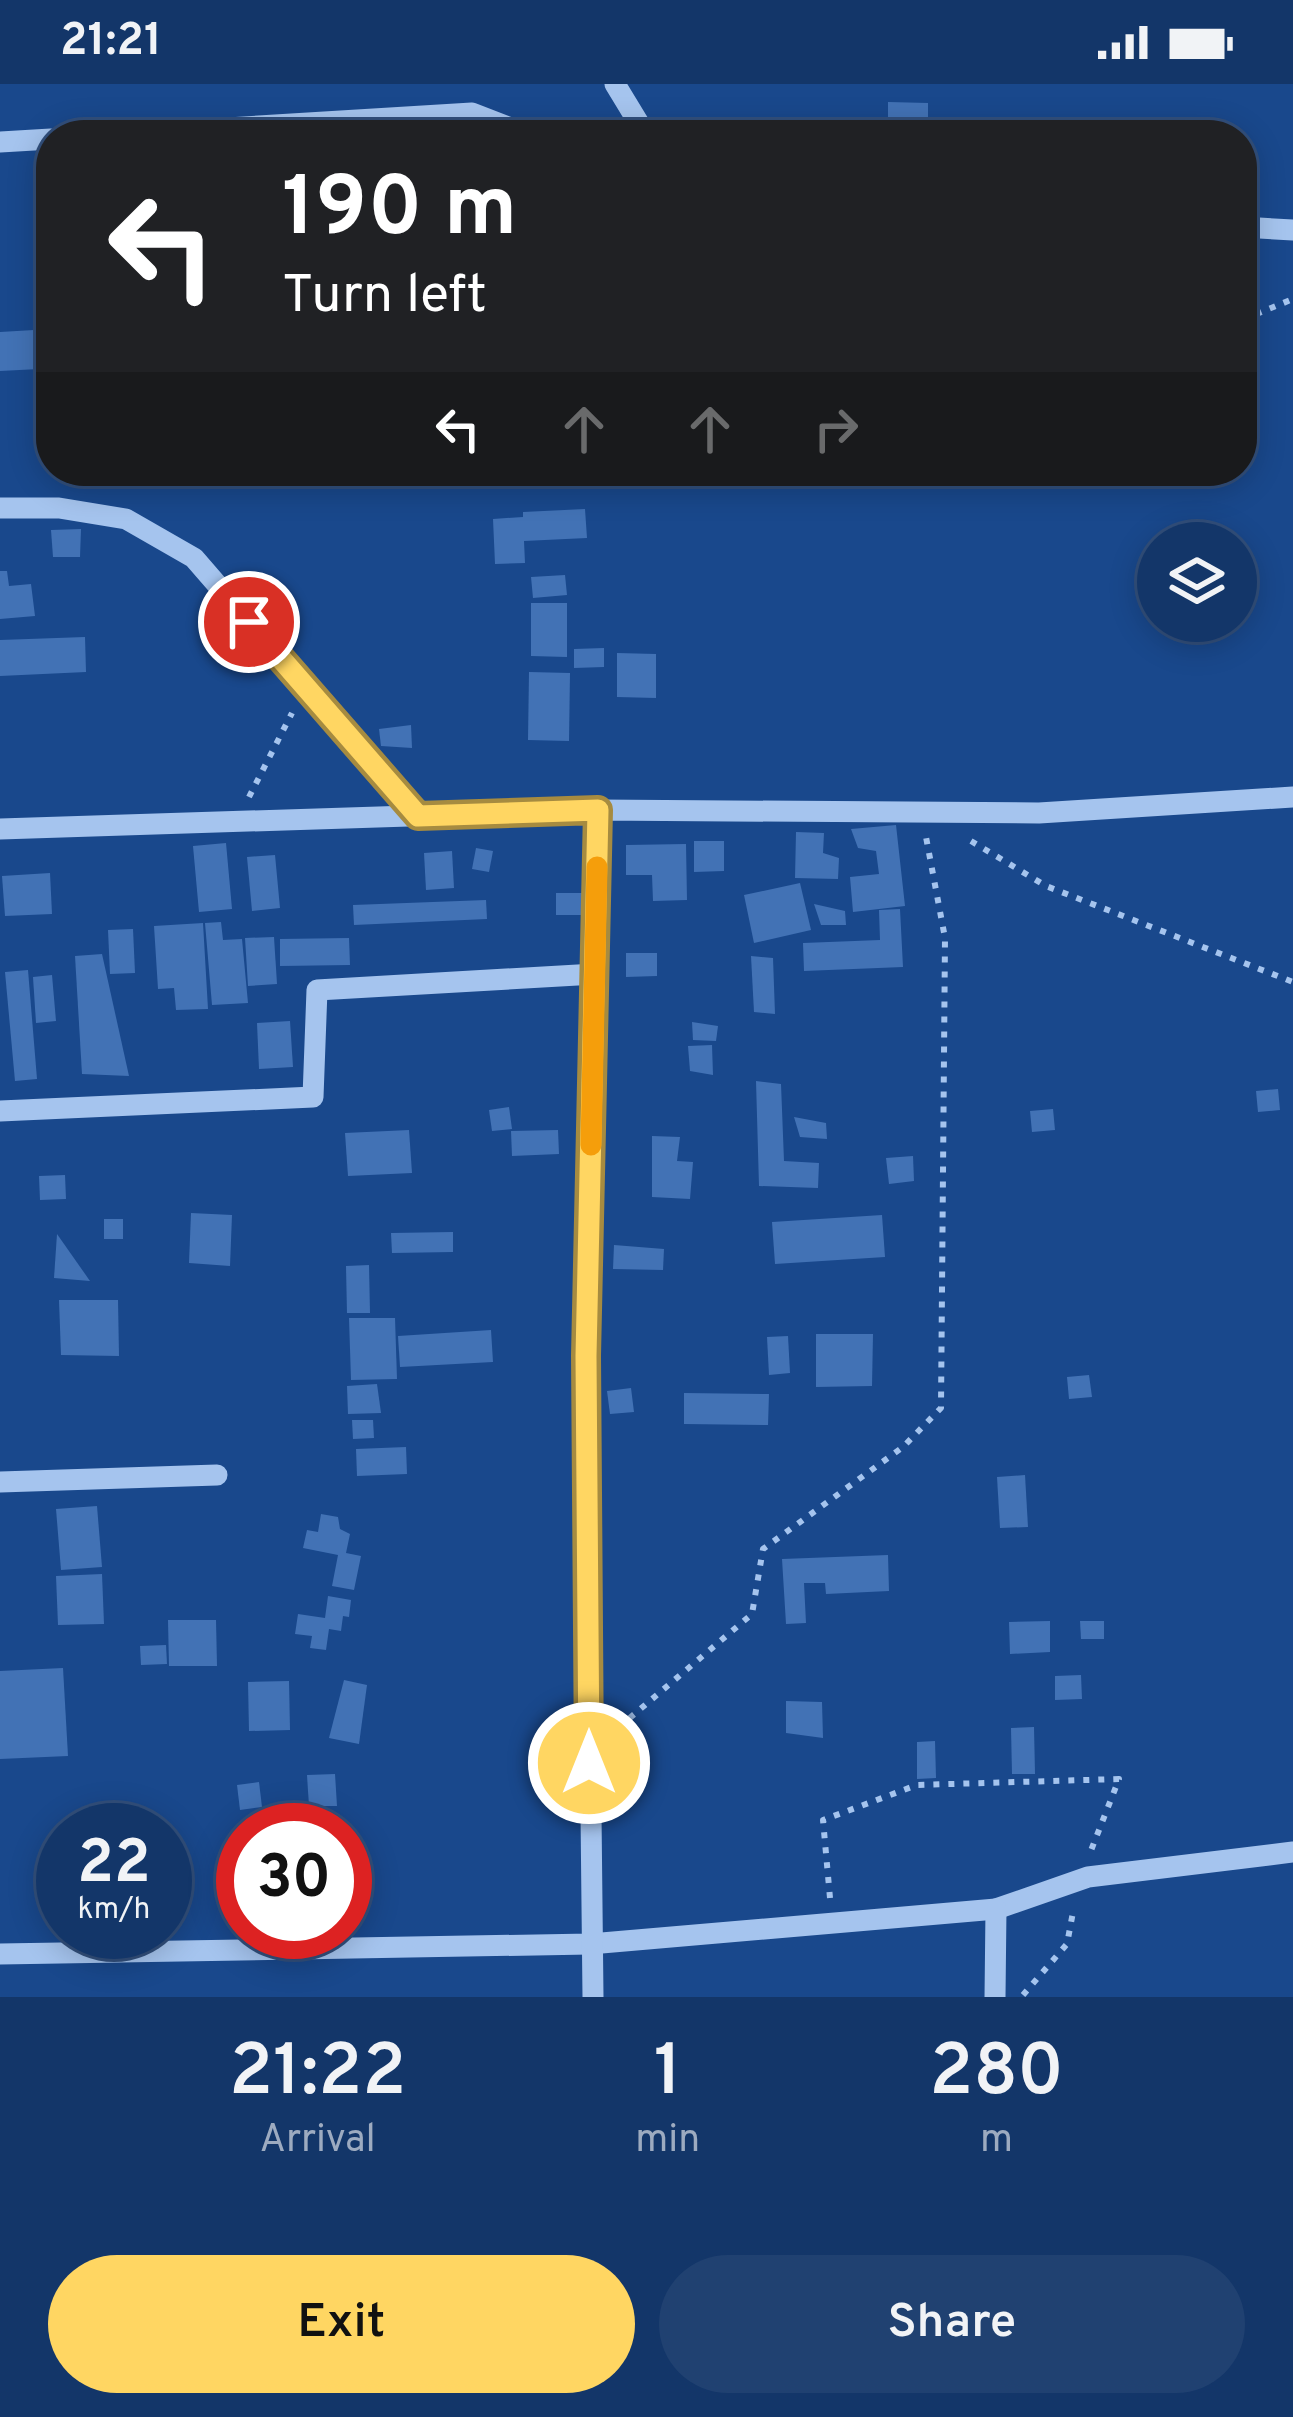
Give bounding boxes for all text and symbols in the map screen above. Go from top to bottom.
text: 21:21 [60,14,162,71]
text: 190 m [282,159,517,265]
icon: left [84,168,240,324]
text: Turn left [282,263,487,332]
icon: left [425,396,491,462]
icon: ahead [551,396,617,462]
icon: ahead [677,396,743,462]
icon: right [803,396,869,462]
map controls [1137,522,1257,642]
button: layers [1137,522,1257,642]
pin [198,571,300,673]
icon: arrive [216,589,282,655]
position arrow [526,1700,652,1826]
speed limit sign: 30 [216,1803,372,1959]
text: 22 [77,1828,151,1904]
text: km/h [78,1892,150,1929]
text: 21:22 [229,2029,406,2121]
text: 1 [654,2029,682,2121]
text: 280 [929,2029,1064,2121]
text: Arrival [259,2117,376,2166]
text: min [635,2117,700,2166]
text: m [980,2117,1013,2166]
button: Exit [48,2255,635,2393]
button: Share [659,2255,1245,2393]

